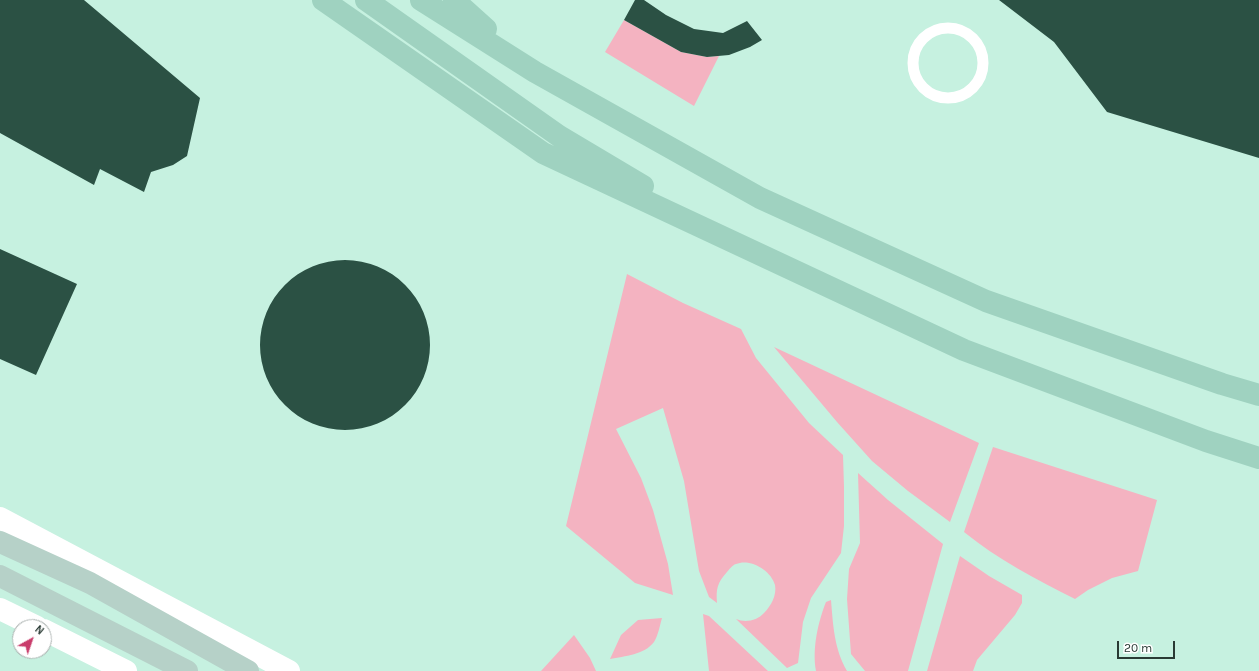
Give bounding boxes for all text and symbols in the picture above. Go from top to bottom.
north arrow [12,619,52,659]
text: N [32,623,47,638]
scale bar [1119,633,1177,659]
text: 20 m [1124,641,1152,655]

